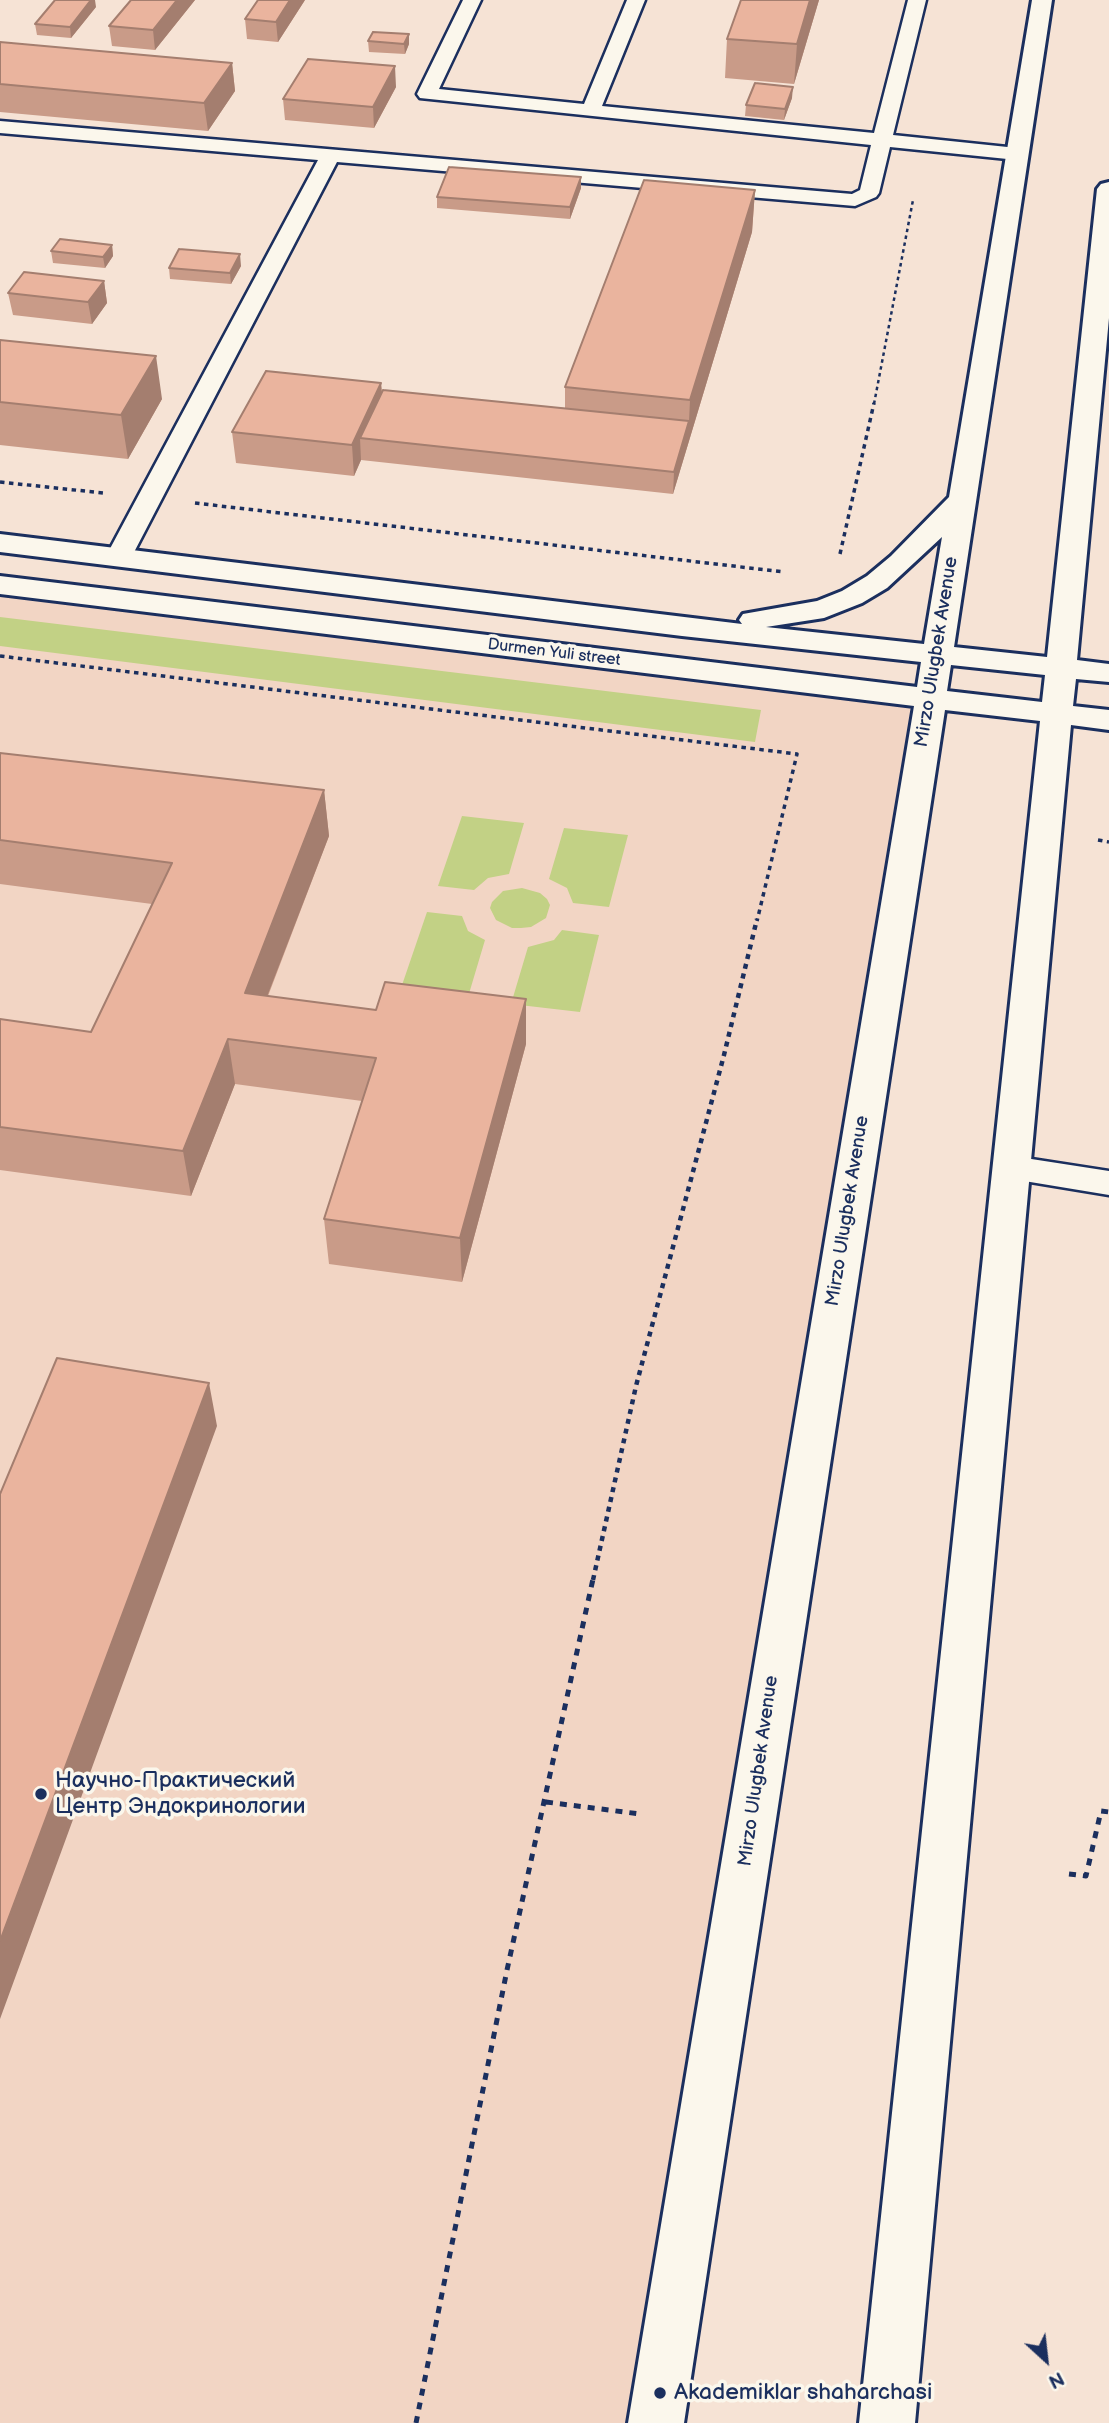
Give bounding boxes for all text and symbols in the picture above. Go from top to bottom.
street label: Mirzo Ulugbek Avenue [911,555,963,749]
street label: Durmen Yuli street [486,635,622,671]
street label: Mirzo Ulugbek Avenue [822,1114,874,1308]
street label: Mirzo Ulugbek Avenue [734,1674,784,1868]
place label: Научно-Практический Центр Эндокринологии [55,1767,305,1821]
marker: Научно-Практический Центр Эндокринологии [33,1786,49,1802]
north arrow [1011,2325,1081,2395]
text: N [1044,2366,1067,2393]
place label: Akademiklar shaharchasi [674,2379,932,2407]
marker: Akademiklar shaharchasi [652,2385,668,2401]

